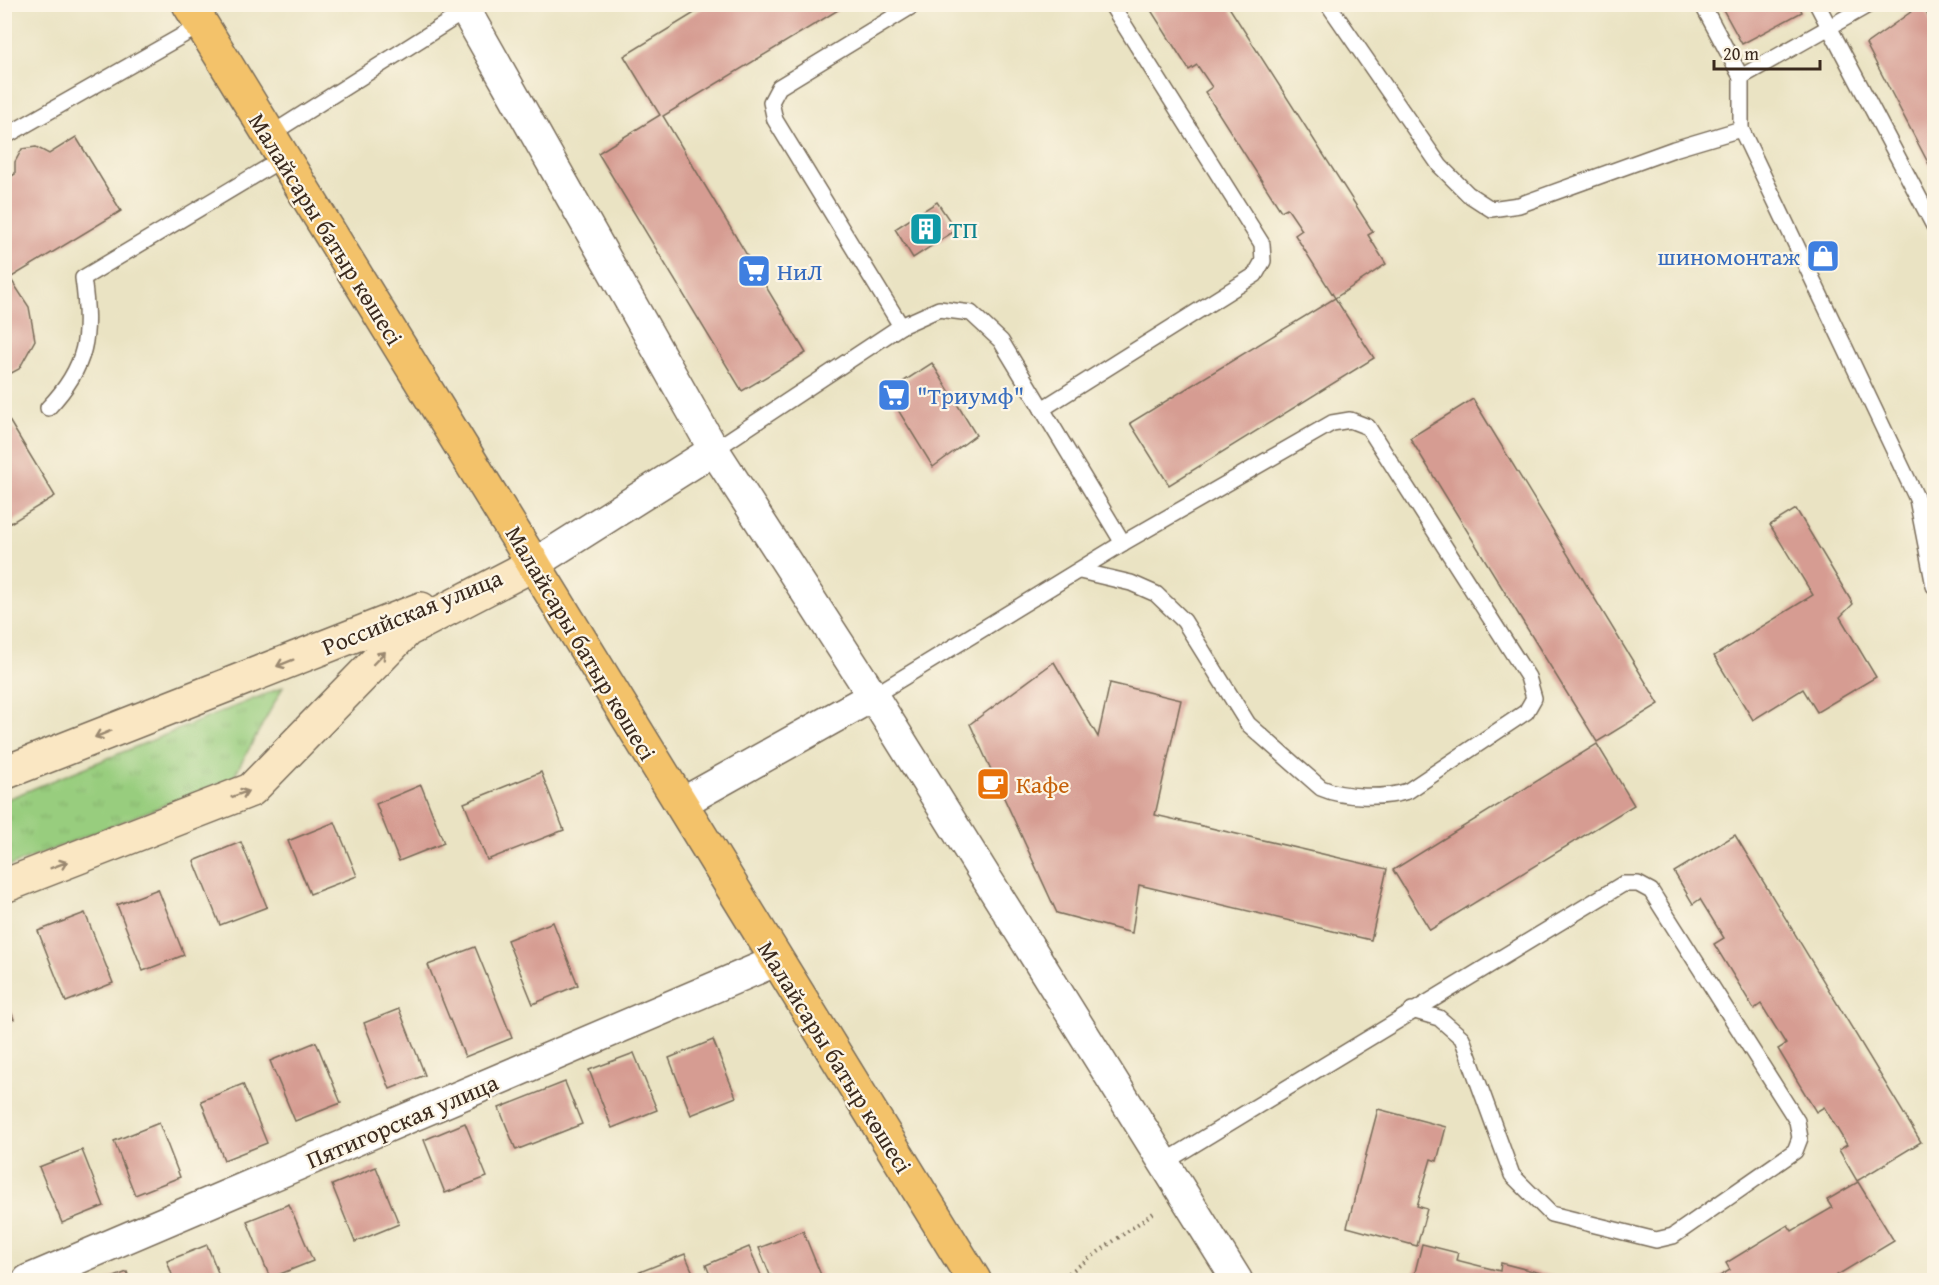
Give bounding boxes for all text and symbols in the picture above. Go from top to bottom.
scale bar [1714,33,1820,71]
text: 20 m [1723,40,1759,67]
street label: Малайсары батыр көшесі [240,106,412,352]
building icon: ТП [908,211,944,247]
place label: ТП [949,212,978,247]
shop icon: шиномонтаж [1805,238,1841,274]
place label: шиномонтаж [1657,239,1800,274]
supermarket icon: НиЛ [736,253,772,289]
place label: НиЛ [777,254,822,289]
supermarket icon: "Триумф" [876,377,912,413]
place label: "Триумф" [917,378,1024,413]
street label: Малайсары батыр көшесі [497,519,665,767]
street label: Российская улица [317,560,508,664]
one-way arrow [372,651,387,666]
one-way arrow [276,658,294,669]
one-way arrow [94,730,113,741]
cafe icon: Кафе [975,766,1011,802]
place label: Кафе [1016,767,1070,802]
one-way arrow [231,788,249,799]
one-way arrow [49,859,68,870]
street label: Малайсары батыр көшесі [749,934,921,1180]
street label: Пятигорская улица [300,1064,504,1177]

